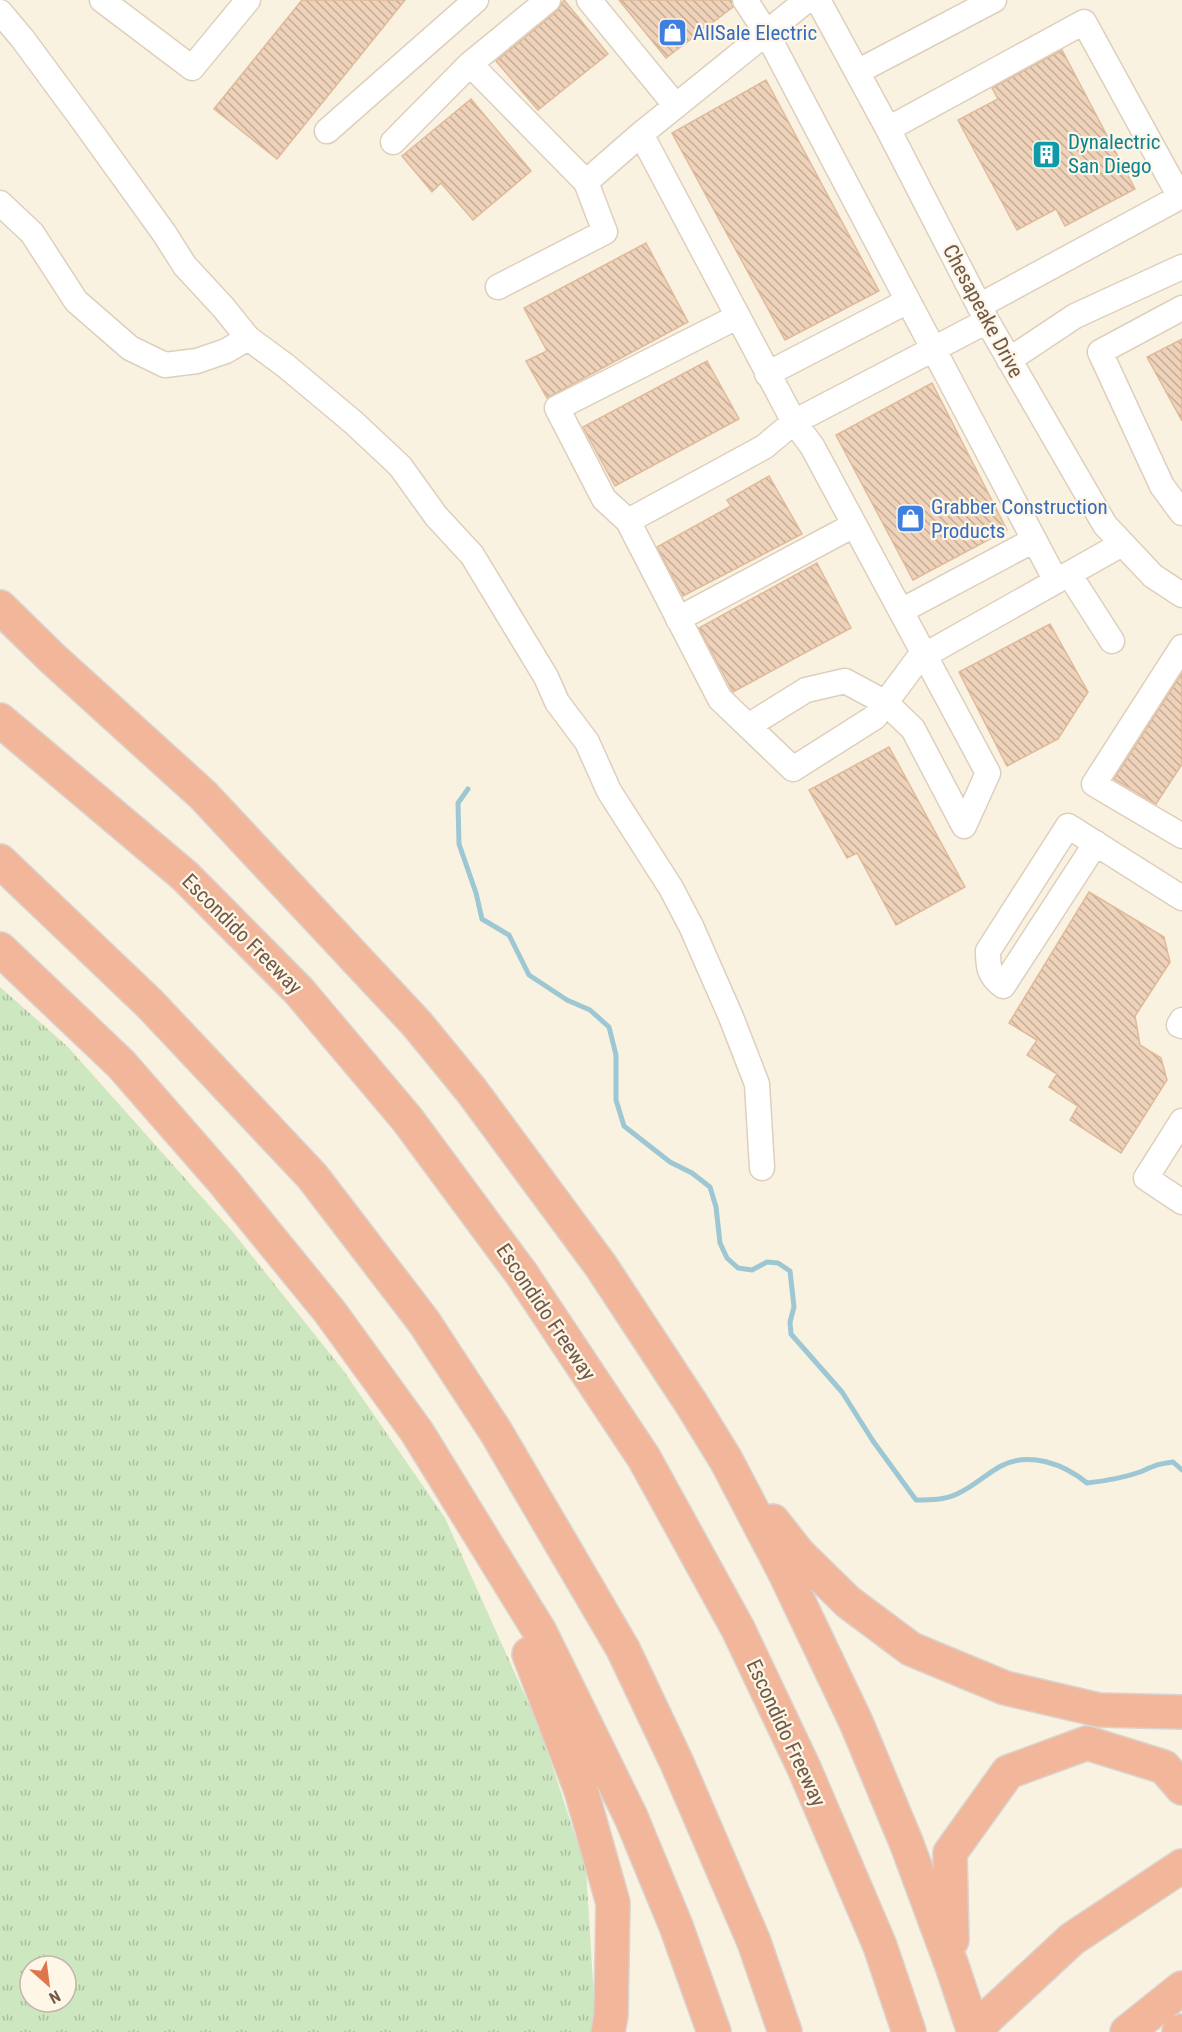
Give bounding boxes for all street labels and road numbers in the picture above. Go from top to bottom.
street label: Chesapeake Drive [938,240,1028,382]
street label: Escondido Freeway [177,869,307,999]
street label: Escondido Freeway [491,1239,601,1385]
street label: Escondido Freeway [741,1656,831,1811]

